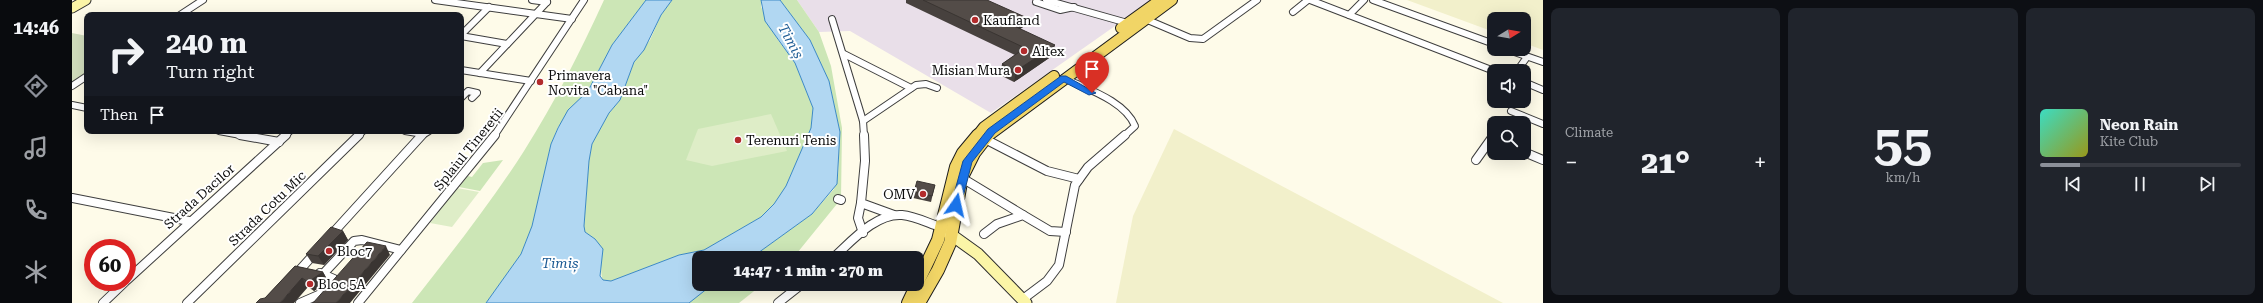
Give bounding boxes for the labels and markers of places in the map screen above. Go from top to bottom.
place label: Kaufland [983,13,1041,28]
marker: Kaufland [970,15,980,25]
place label: Altex [1032,44,1065,59]
marker: Altex [1019,46,1029,56]
pin [1075,52,1109,93]
place label: Misian Mura [932,63,1010,78]
marker: Misian Mura [1013,65,1023,75]
place label: Primavera Novita "Cabana" [548,68,648,98]
marker: Primavera Novita "Cabana" [535,77,545,87]
place label: Terenuri Tenis [746,133,836,148]
marker: Terenuri Tenis [733,135,743,145]
place label: OMV [883,187,915,202]
marker: OMV [918,189,928,199]
place label: Bloc7 [337,244,372,259]
marker: Bloc7 [324,246,334,256]
place label: Bloc 5A [318,277,366,292]
marker: Bloc 5A [305,279,315,289]

